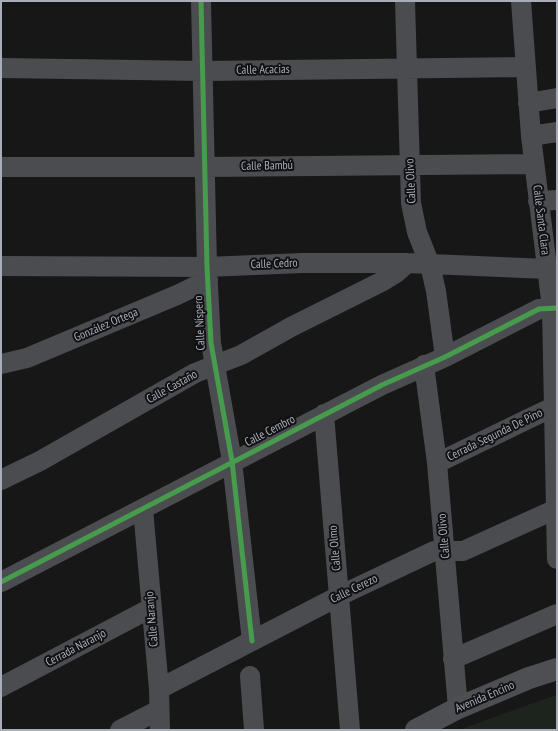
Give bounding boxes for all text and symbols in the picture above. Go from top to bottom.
street label: Calle Acacias [236,62,290,78]
street label: Calle Bambú [241,158,293,174]
street label: Calle Olivo [403,158,419,204]
street label: Calle Santa Clara [530,184,552,256]
street label: Calle Cedro [250,256,298,272]
street label: Calle Níspero [191,295,209,351]
street label: González Ortega [72,305,140,345]
street label: Calle Castaño [144,367,200,407]
street label: Cerrada Segunda De Pino [445,406,545,464]
street label: Calle Cembro [242,412,298,450]
street label: Calle Olivo [435,513,453,559]
street label: Calle Olmo [326,525,344,571]
street label: Calle Cerezo [328,571,380,607]
street label: Calle Naranjo [142,591,162,647]
street label: Cerrada Naranjo [43,626,109,670]
street label: Avenida Encino [453,678,517,716]

